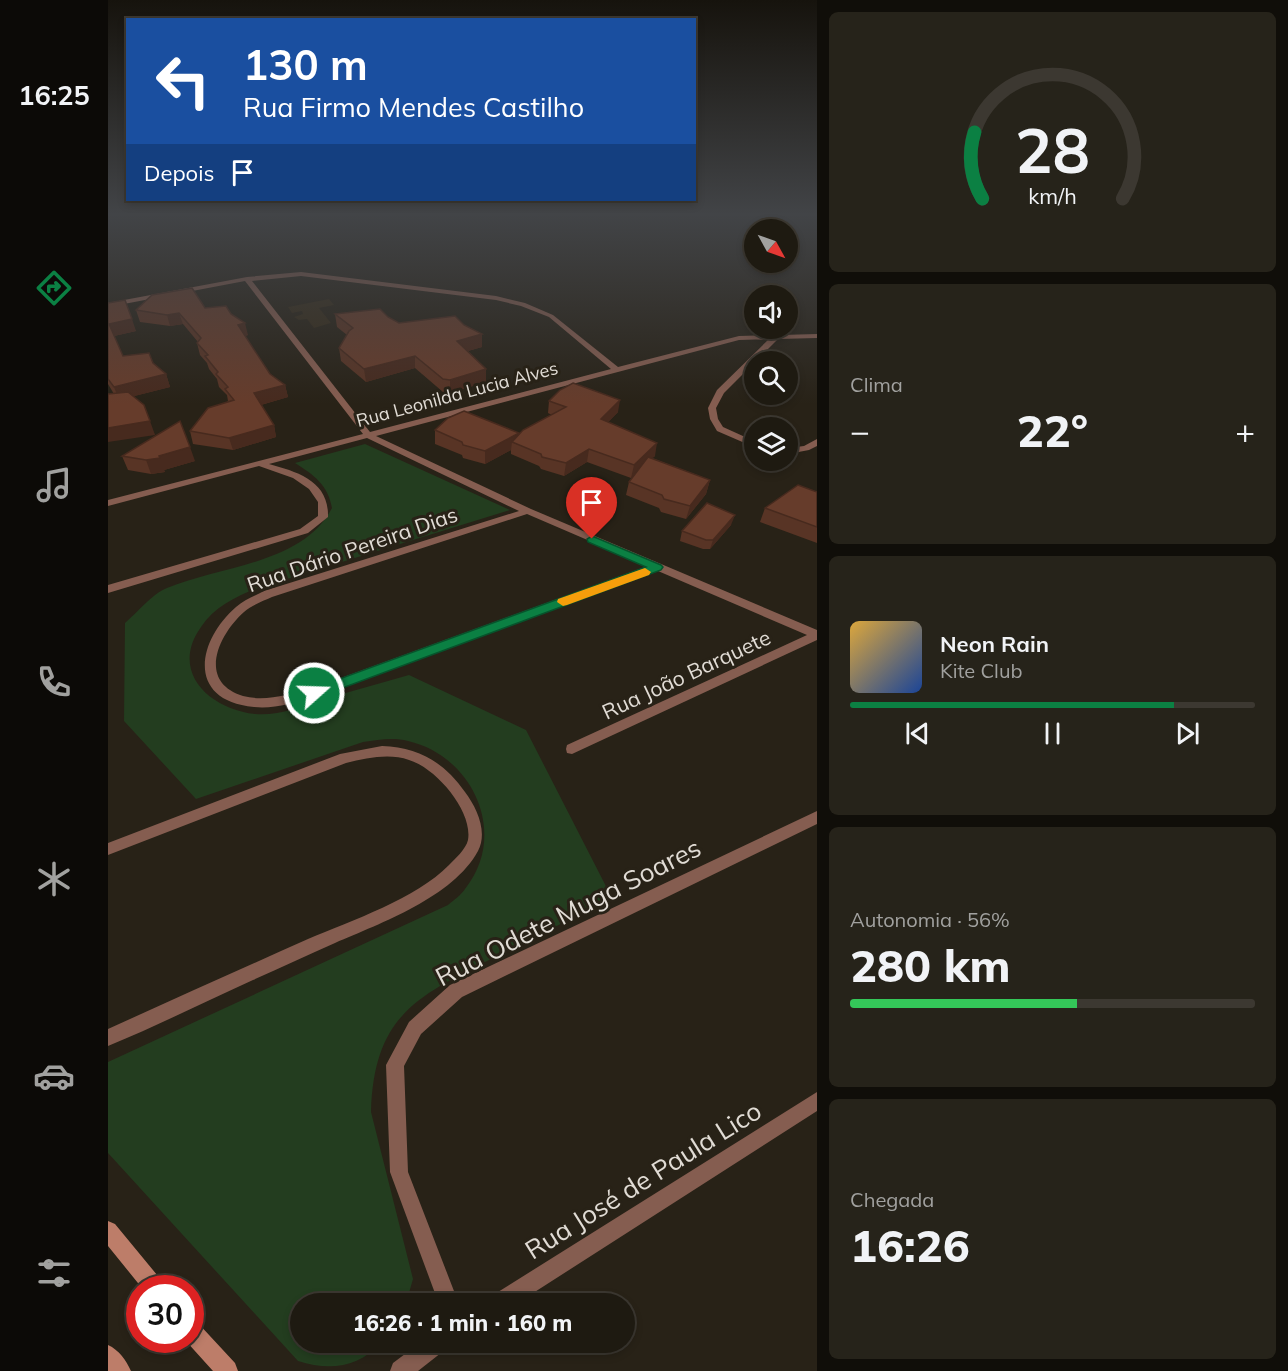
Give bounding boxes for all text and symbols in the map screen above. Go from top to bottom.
text: 130 m [243,38,368,91]
icon: left [144,42,222,120]
text: 16:25 [18,78,90,112]
text: Rua Firmo Mendes Castilho [243,90,584,124]
text: 28 [1015,110,1090,189]
icon: arrive [226,156,259,189]
text: Depois [144,159,214,187]
text: km/h [1028,182,1077,209]
north arrow [744,219,798,273]
map controls [744,219,798,471]
icon: directions [33,267,75,309]
button: sound [744,285,798,339]
button: search [744,351,798,405]
street label: Rua Leonilda Lucia Alves [354,356,560,432]
text: Clima [850,372,903,397]
text: 22° [1017,402,1088,458]
text: − [850,410,870,451]
text: + [1235,410,1255,451]
button: layers [744,417,798,471]
icon: music [33,464,75,506]
pin [566,477,617,539]
icon: arrive [575,486,608,519]
street label: Rua Dário Pereira Dias [243,501,461,597]
street label: Rua João Barquete [598,624,774,724]
text: Neon Rain [940,630,1049,658]
text: Kite Club [940,658,1022,683]
icon: phone [33,661,75,703]
position arrow [282,661,346,725]
icon: previous [901,717,934,750]
icon: pause [1036,717,1069,750]
icon: next [1171,717,1204,750]
street label: Rua Odete Muga Soares [430,831,706,993]
icon: climate [33,858,75,900]
text: Autonomia · 56% [850,907,1010,932]
text: 280 km [850,937,1011,993]
icon: car [33,1055,75,1097]
street label: Rua José de Paula Lico [519,1094,767,1266]
text: Chegada [850,1187,934,1212]
text: 16:26 [850,1217,970,1273]
icon: filters [33,1252,75,1294]
speed limit sign: 30 [126,1275,204,1353]
text: 16:26 · 1 min · 160 m [353,1309,572,1337]

